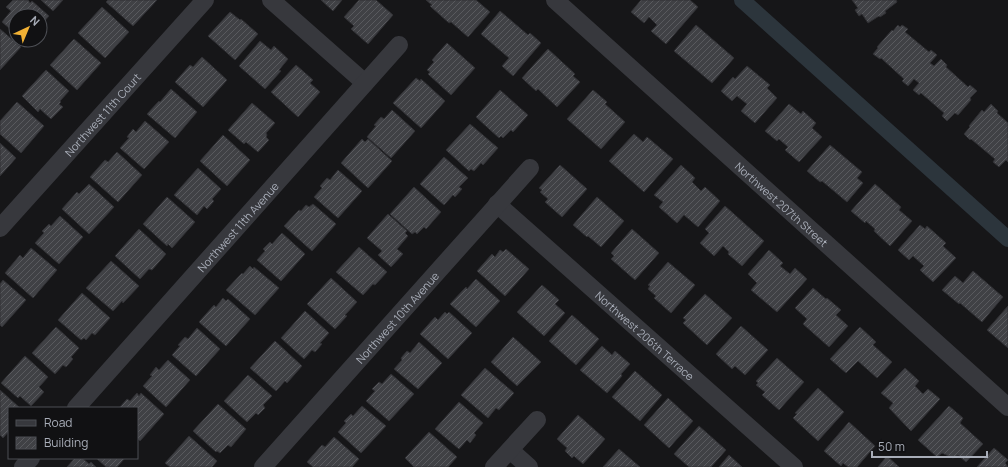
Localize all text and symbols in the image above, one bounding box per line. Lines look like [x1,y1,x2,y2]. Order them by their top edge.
north arrow [8,8,48,48]
text: N [27,12,43,29]
street label: Northwest 11th Court [61,69,144,159]
street label: Northwest 207th Street [732,158,832,250]
street label: Northwest 11th Avenue [194,178,282,275]
street label: Northwest 10th Avenue [352,268,442,366]
street label: Northwest 206th Terrace [593,287,698,383]
legend [8,407,138,459]
text: Road [44,414,72,431]
scale bar [872,433,987,459]
text: Building [44,434,88,451]
text: 50 m [878,438,905,455]

